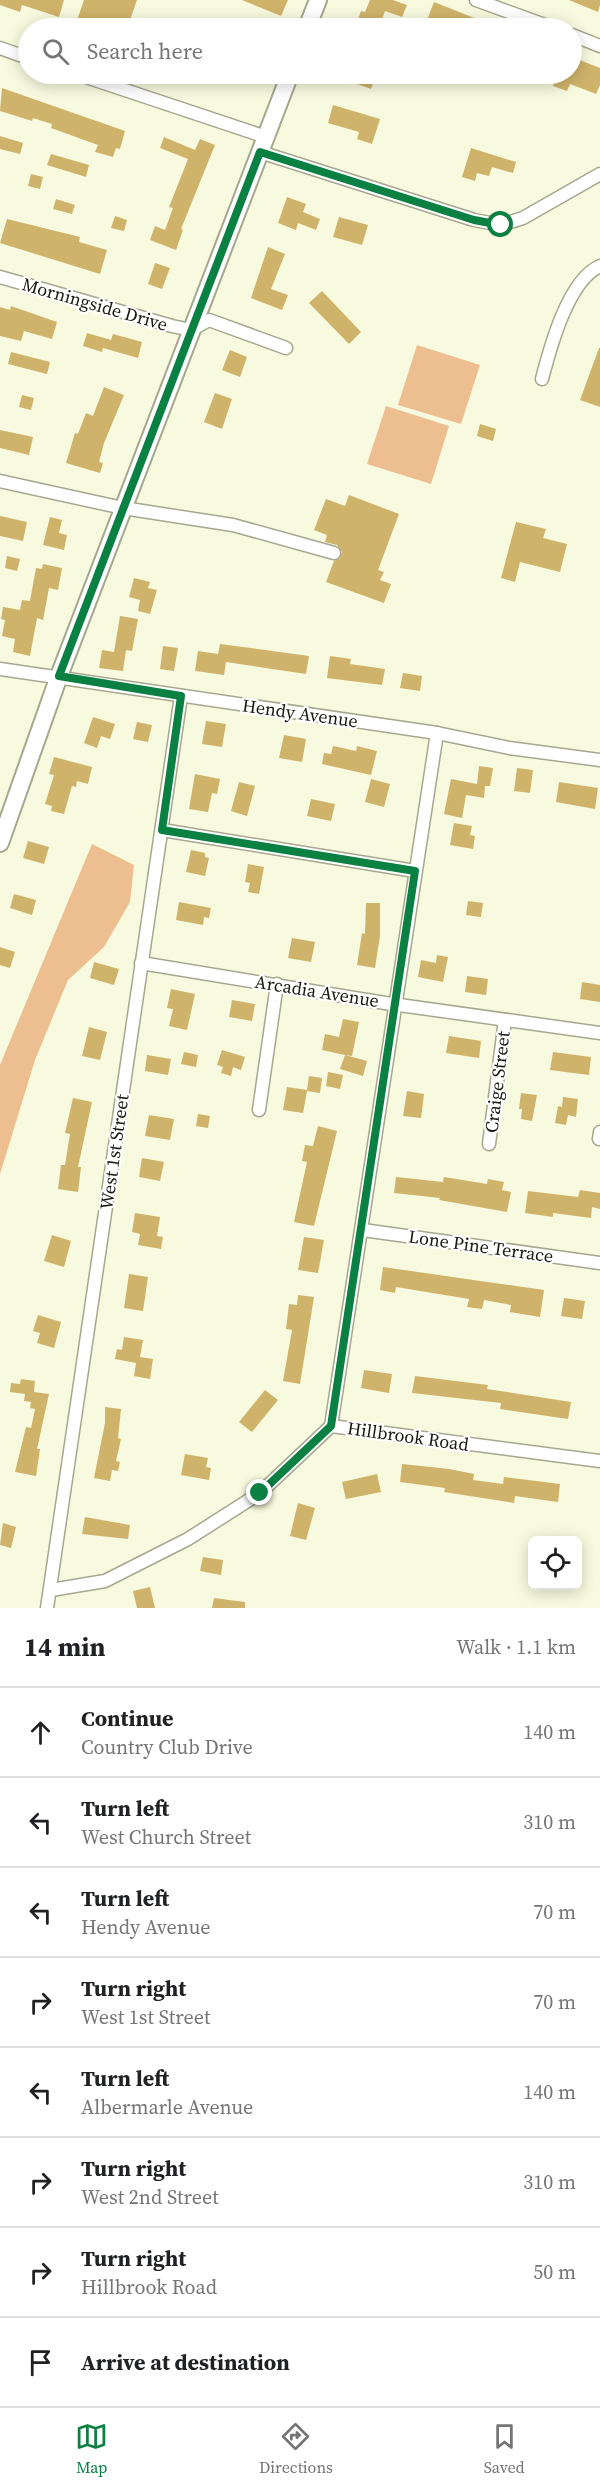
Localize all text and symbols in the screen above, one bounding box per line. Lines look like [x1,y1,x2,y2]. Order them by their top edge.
search box [18,18,582,84]
icon: search [39,35,72,68]
text: Search here [87,36,203,66]
route start [487,211,513,237]
street label: Morningside Drive [19,271,171,337]
street label: Hendy Avenue [241,693,359,733]
street label: Arcadia Avenue [253,969,381,1013]
street label: Craige Street [478,1030,516,1134]
street label: West 1st Street [94,1092,135,1211]
street label: Lone Pine Terrace [407,1223,555,1269]
street label: Hillbrook Road [346,1415,470,1457]
route end [246,1479,272,1505]
map controls [528,1536,582,1590]
button: locate [528,1536,582,1590]
text: 14 min [24,1629,106,1665]
text: Walk · 1.1 km [456,1633,576,1661]
text: Continue [81,1703,174,1733]
icon: ahead [24,1716,57,1749]
text: 140 m [523,1718,576,1746]
text: Country Club Drive [81,1733,253,1761]
text: Turn left [81,1793,169,1823]
icon: left [24,1806,57,1839]
text: 310 m [523,1808,576,1836]
text: West Church Street [81,1823,251,1851]
text: Turn left [81,1883,169,1913]
icon: left [24,1896,57,1929]
text: 70 m [533,1898,576,1926]
text: Hendy Avenue [81,1913,210,1941]
text: Turn right [81,1973,186,2003]
icon: right [24,1986,57,2019]
text: 70 m [533,1988,576,2016]
text: West 1st Street [81,2003,210,2031]
text: Turn left [81,2063,169,2093]
icon: left [24,2076,57,2109]
text: 140 m [523,2078,576,2106]
text: Albermarle Avenue [81,2093,253,2121]
text: Turn right [81,2153,186,2183]
icon: right [24,2166,57,2199]
text: 310 m [523,2168,576,2196]
text: West 2nd Street [81,2183,219,2211]
text: Turn right [81,2243,186,2273]
icon: right [24,2256,57,2289]
text: 50 m [533,2258,576,2286]
text: Hillbrook Road [81,2273,217,2301]
icon: arrive [24,2346,57,2379]
text: Arrive at destination [81,2347,290,2377]
tab: Map [75,2420,108,2478]
tab: Directions [259,2420,333,2478]
tab: Saved [484,2420,525,2478]

